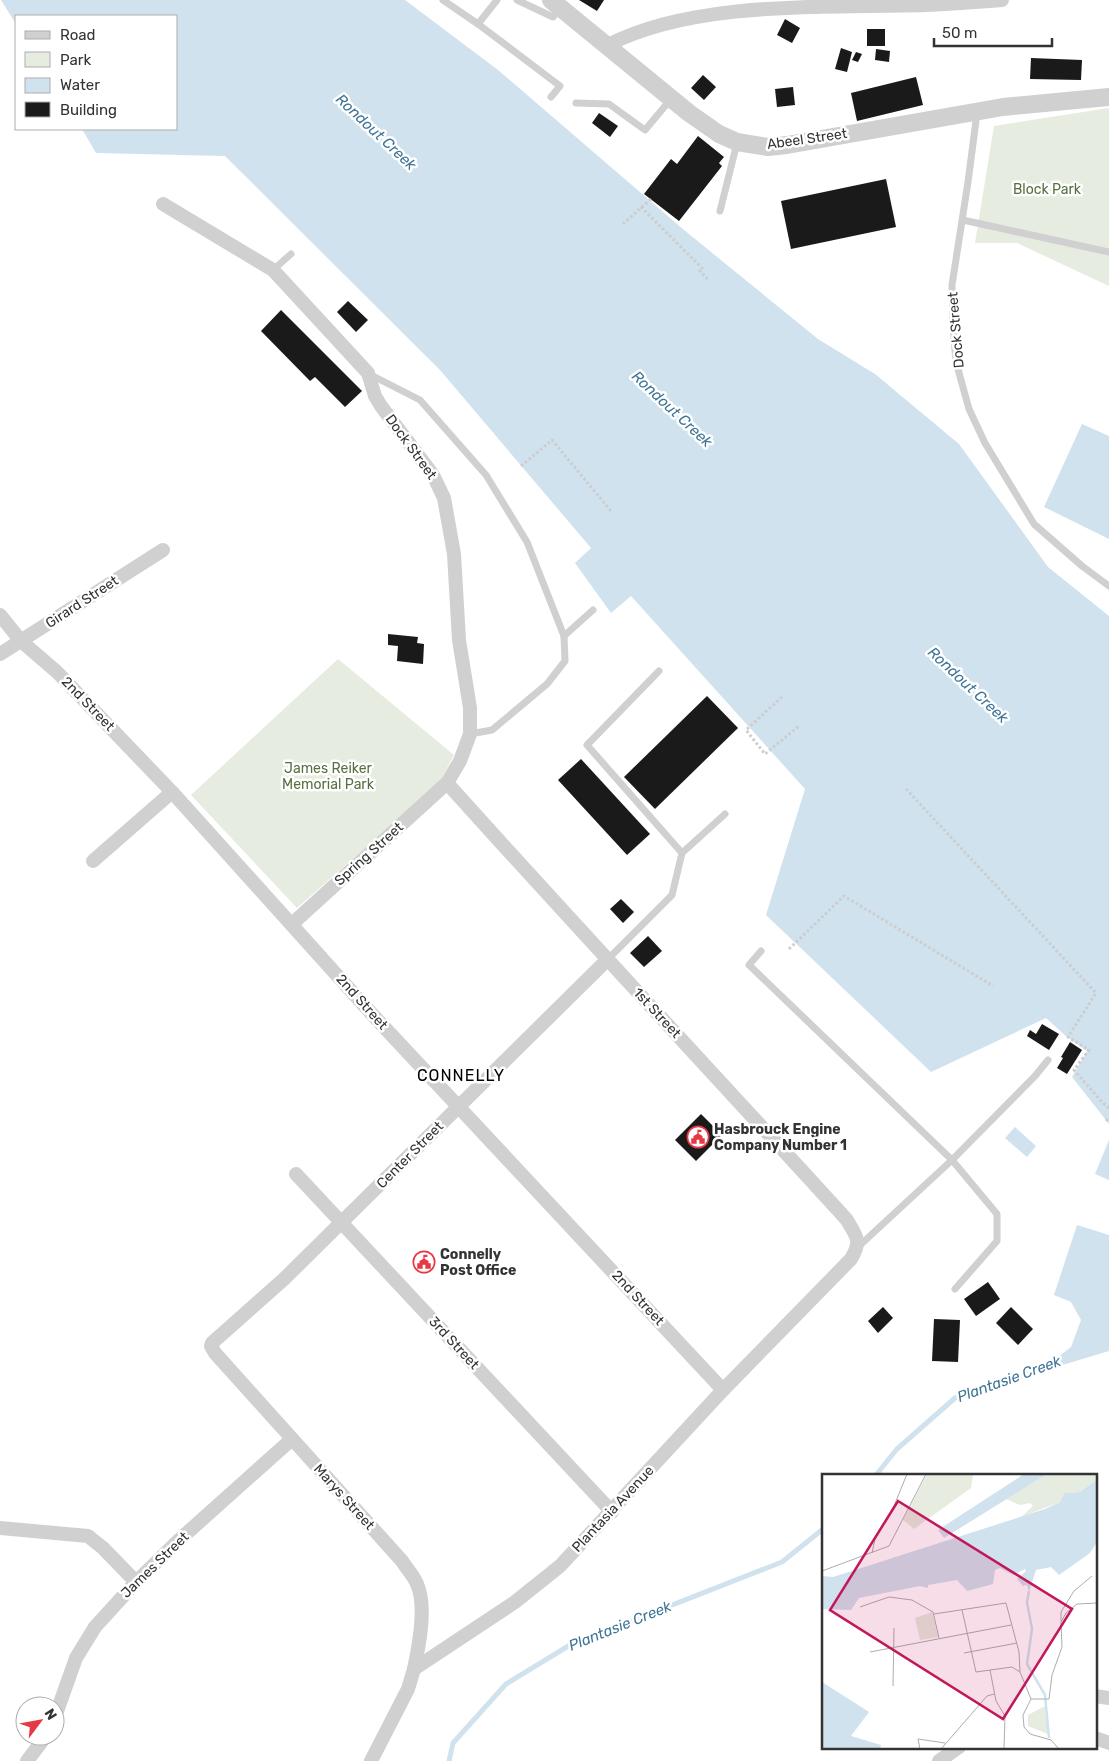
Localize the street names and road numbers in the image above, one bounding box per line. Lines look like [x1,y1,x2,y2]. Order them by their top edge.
street label: Abeel Street [766,125,849,153]
street label: Dock Street [944,291,968,369]
street label: Dock Street [382,411,441,483]
street label: Girard Street [42,572,122,632]
street label: 2nd Street [58,673,118,735]
street label: Spring Street [331,818,407,889]
street label: 2nd Street [333,971,392,1034]
street label: 1st Street [629,984,685,1042]
street label: Center Street [373,1118,447,1192]
street label: 2nd Street [608,1267,668,1329]
street label: 3rd Street [425,1313,483,1373]
street label: Marys Street [310,1461,378,1534]
street label: Plantasia Avenue [569,1462,658,1556]
street label: James Street [117,1528,193,1602]

